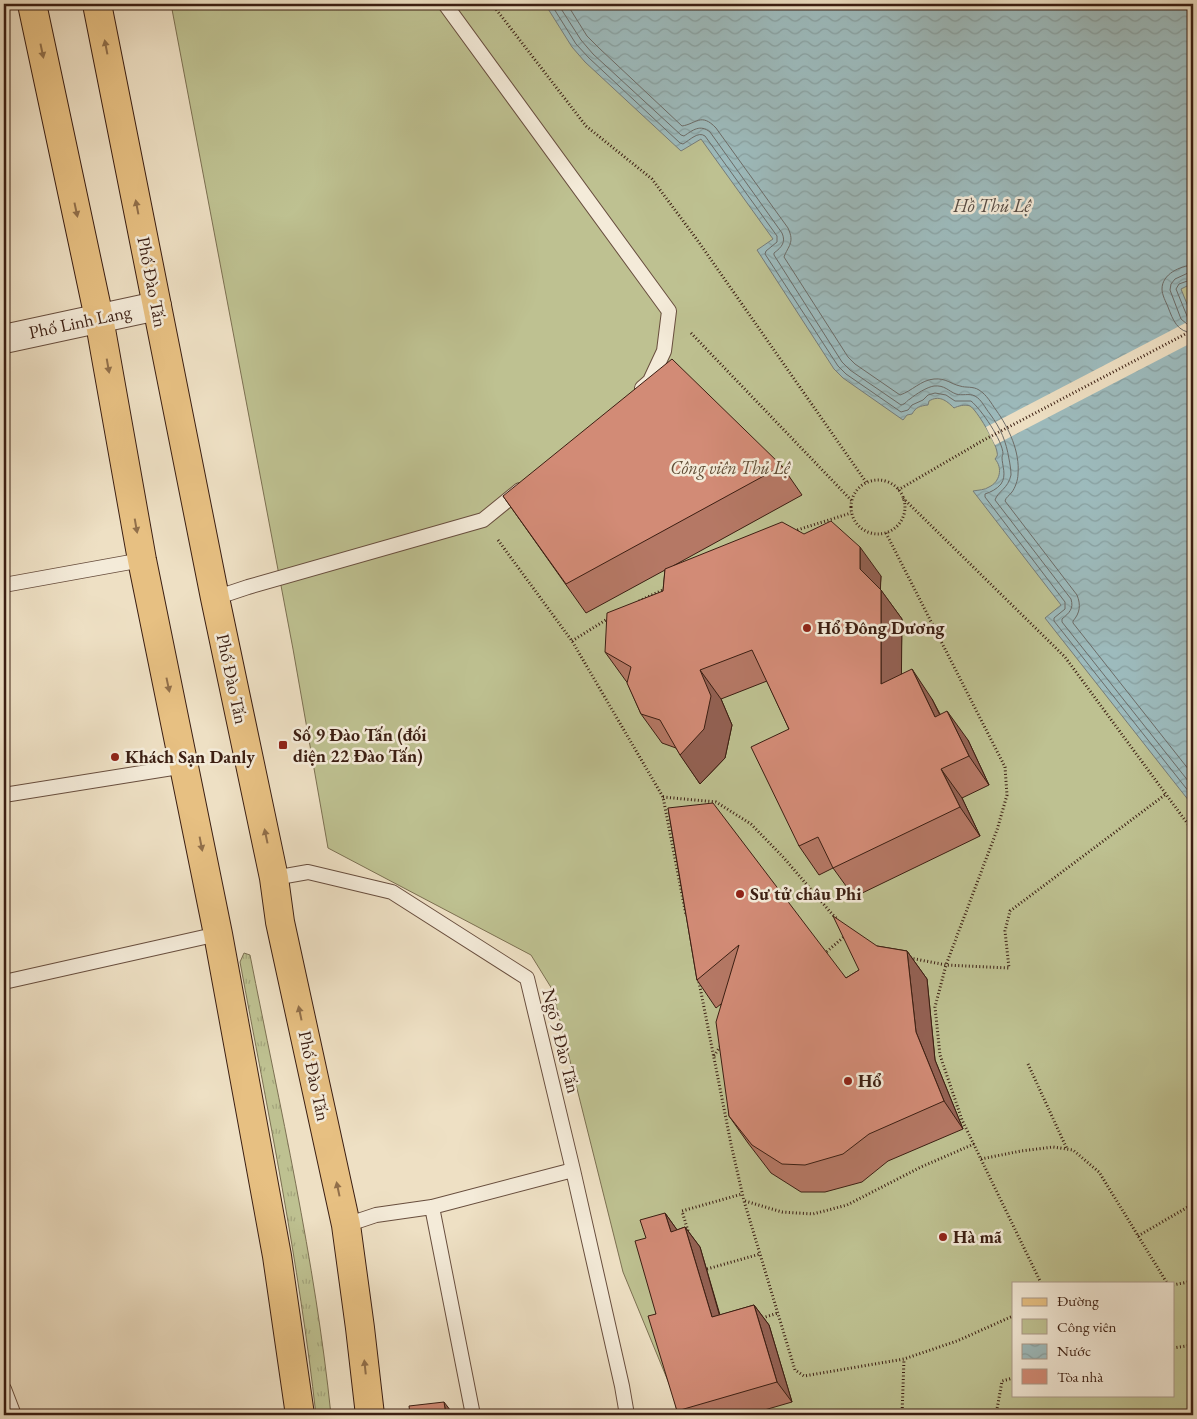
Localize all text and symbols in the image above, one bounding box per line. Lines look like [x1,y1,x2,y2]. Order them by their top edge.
one-way arrow [102,40,110,55]
one-way arrow [38,44,46,59]
water label: Hồ Thủ Lệ [952,193,1032,218]
one-way arrow [133,198,141,214]
one-way arrow [72,203,80,218]
street label: Phố Đào Tấn [132,235,173,330]
street label: Phố Linh Lang [27,299,133,344]
one-way arrow [104,358,112,374]
park label: Công viên Thủ Lệ [670,456,791,480]
one-way arrow [133,518,141,534]
place label: Hổ Đông Dương [817,616,946,639]
marker: Hổ Đông Dương [801,622,813,634]
street label: Phố Đào Tấn [212,632,253,727]
one-way arrow [165,677,173,693]
place label: Số 9 Đào Tấn (đối diện 22 Đào Tấn) [293,723,427,767]
marker: Số 9 Đào Tấn (đối diện 22 Đào Tấn) [277,739,289,751]
place label: Khách Sạn Danly [125,745,255,768]
marker: Khách Sạn Danly [109,751,121,763]
one-way arrow [261,828,269,844]
one-way arrow [197,837,205,853]
place label: Sư tử châu Phi [750,882,862,905]
marker: Sư tử châu Phi [734,888,746,900]
street label: Ngõ 9 Đào Tấn [537,986,586,1096]
one-way arrow [296,1005,304,1021]
street label: Phố Đào Tấn [294,1029,335,1124]
place label: Hổ [858,1069,881,1092]
marker: Hổ [842,1075,854,1087]
one-way arrow [334,1181,342,1196]
place label: Hà mã [953,1225,1002,1248]
marker: Hà mã [937,1231,949,1243]
legend [1012,1282,1174,1396]
text: Đường [1057,1291,1099,1310]
text: Công viên [1057,1317,1117,1336]
text: Nước [1057,1341,1091,1360]
one-way arrow [361,1358,369,1374]
text: Tòa nhà [1057,1367,1103,1386]

